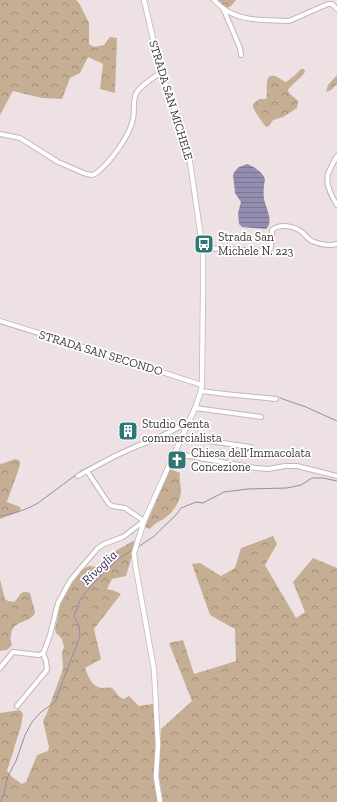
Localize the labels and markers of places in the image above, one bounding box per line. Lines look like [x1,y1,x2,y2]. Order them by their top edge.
place label: Strada San Michele N. 223 [218,230,294,258]
bus stop icon: Strada San Michele N. 223 [193,233,215,255]
place label: Studio Genta commercialista [142,417,222,445]
building icon: Studio Genta commercialista [117,420,139,442]
place label: Chiesa dell′Immacolata Concezione [191,446,311,474]
church icon: Chiesa dell′Immacolata Concezione [166,449,188,471]

